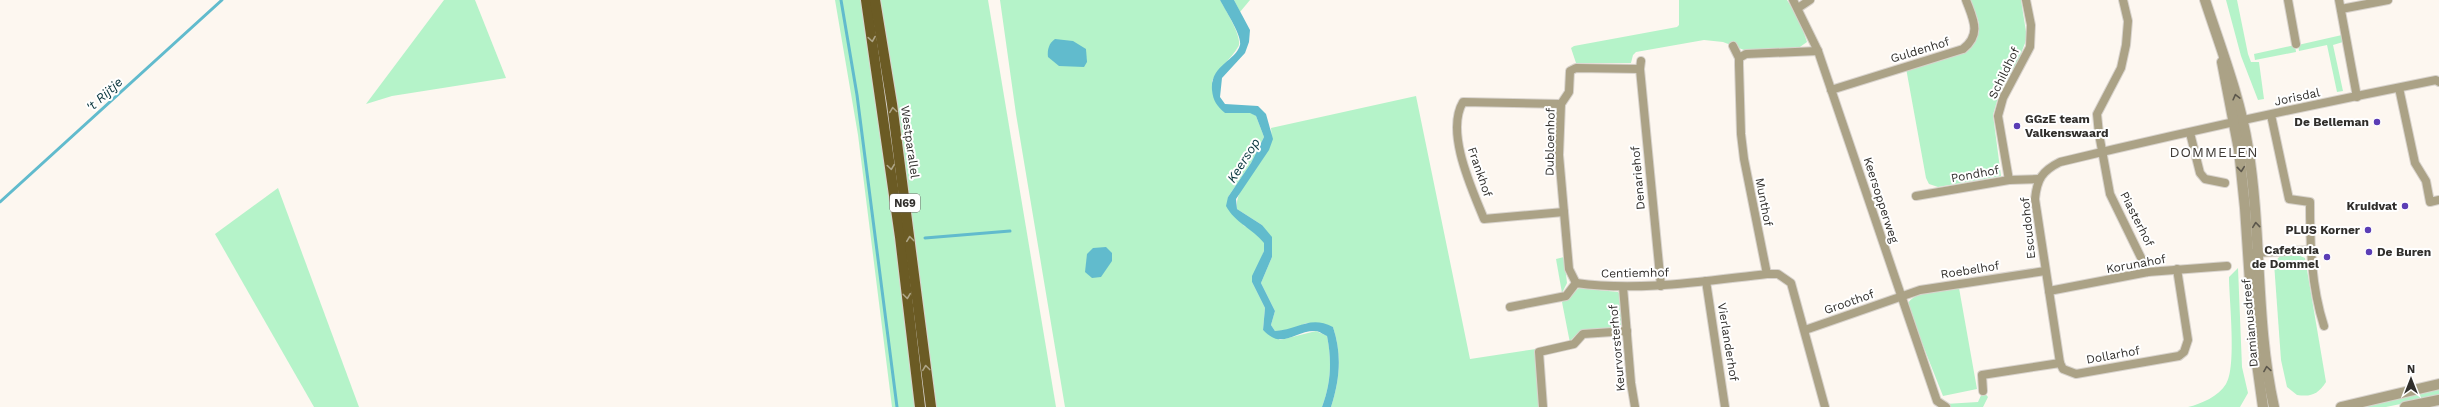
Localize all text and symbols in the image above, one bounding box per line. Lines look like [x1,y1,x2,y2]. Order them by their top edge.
street label: Guldenhof [1889,34,1951,66]
one-way arrow [867,35,876,42]
street label: Schildhof [1986,45,2023,101]
water label: 't Rijtje [83,74,126,115]
street label: Jorisdal [2273,85,2321,109]
one-way arrow [2233,94,2241,100]
street label: Westparallel [898,105,922,180]
one-way arrow [889,107,898,114]
street label: Dubloenhof [1542,108,1558,176]
place label: GGzE team Valkenswaard [2025,112,2109,140]
place label: De Belleman [2294,115,2369,129]
marker: De Belleman [2372,117,2382,127]
marker: GGzE team Valkenswaard [2012,121,2022,131]
water label: Keersop [1224,135,1263,185]
district label: DOMMELEN [2170,144,2259,160]
street label: Frankhof [1465,145,1495,199]
street label: Denariehof [1628,145,1648,211]
street label: Keersopperweg [1861,155,1902,245]
street label: Pondhof [1950,163,2000,185]
one-way arrow [886,164,895,170]
one-way arrow [2236,166,2245,173]
street label: Munthof [1752,177,1776,228]
street label: Piasterhof [2117,189,2157,249]
road number: N69 [890,194,920,212]
street label: Escudohof [2018,196,2038,260]
place label: Kruidvat [2347,199,2398,213]
marker: Kruidvat [2400,201,2410,211]
one-way arrow [2251,222,2260,228]
place label: PLUS Korner [2285,223,2361,237]
marker: PLUS Korner [2363,225,2373,235]
one-way arrow [906,236,915,242]
place label: Cafetaria de Dommel [2252,243,2319,271]
place label: De Buren [2377,245,2431,259]
marker: De Buren [2364,247,2374,257]
street label: Korunahof [2105,252,2167,276]
marker: Cafetaria de Dommel [2322,252,2332,262]
street label: Roebelhof [1940,258,2001,282]
street label: Centiemhof [1601,265,1670,281]
street label: Damianusdreef [2239,278,2261,368]
street label: Groothof [1822,287,1876,317]
one-way arrow [902,293,911,299]
street label: Vierlanderhof [1715,302,1741,383]
street label: Keurvorsterhof [1606,304,1628,392]
street label: Dollarhof [2085,343,2141,367]
north arrow [2391,359,2431,399]
text: N [2407,363,2415,376]
one-way arrow [922,365,931,371]
one-way arrow [2263,366,2272,372]

